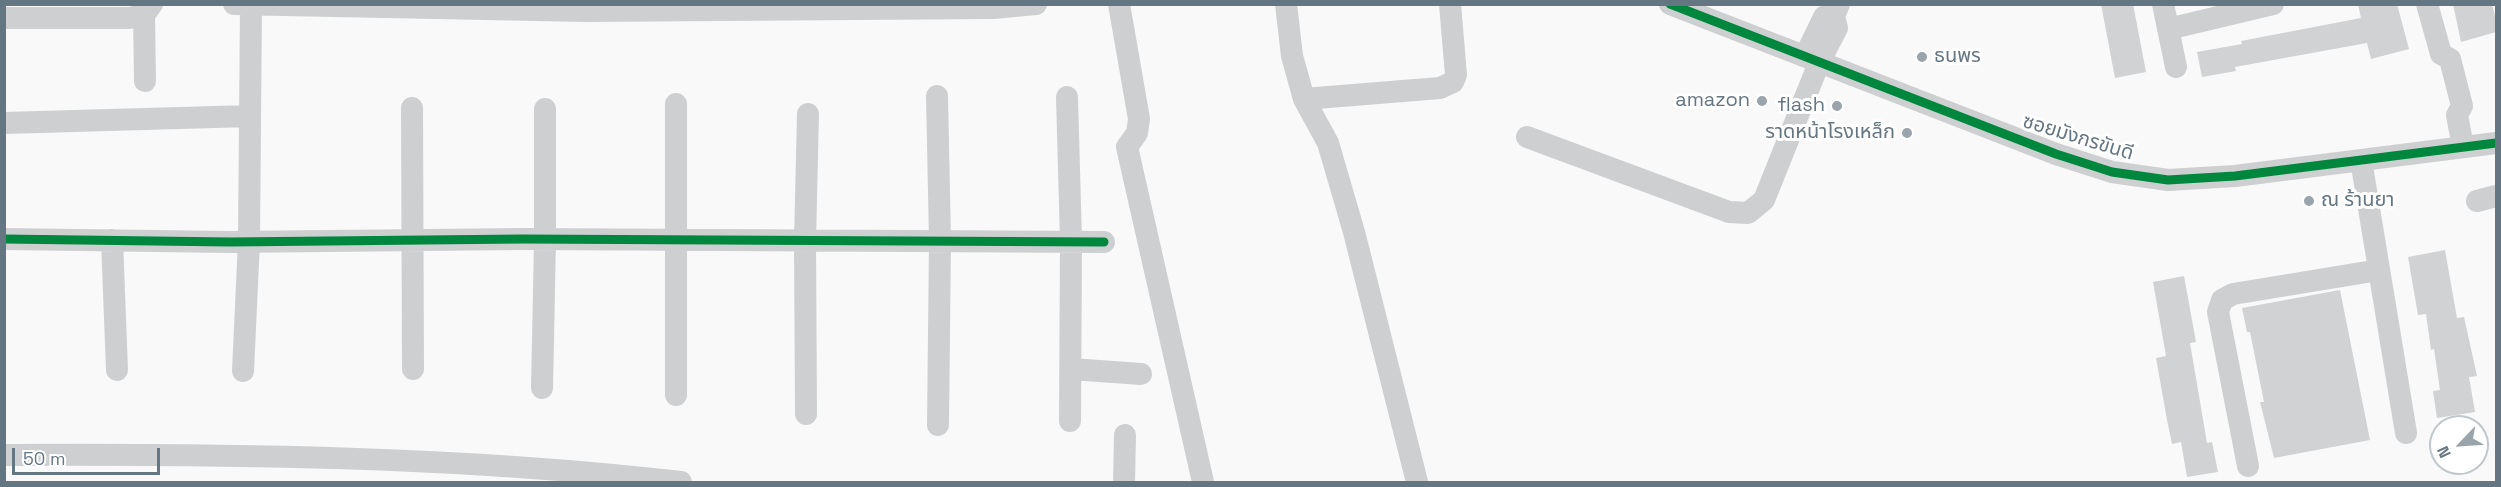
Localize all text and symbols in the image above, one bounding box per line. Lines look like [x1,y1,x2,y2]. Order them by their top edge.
place label: ธนพร [1934,45,1981,69]
marker: ธนพร [1915,50,1929,64]
place label: amazon [1675,89,1750,113]
marker: amazon [1755,94,1769,108]
place label: flash [1778,94,1825,118]
marker: flash [1830,99,1844,113]
street label: ซอยมังกรขันดี [2020,110,2136,166]
place label: ราดหน้าโรงเหล็ก [1765,121,1895,145]
marker: ราดหน้าโรงเหล็ก [1900,126,1914,140]
place label: ณ ร้านยา [2321,189,2394,213]
marker: ณ ร้านยา [2302,194,2316,208]
north arrow [2429,415,2489,475]
scale bar [15,436,164,474]
text: N [2432,443,2456,461]
text: 50 m [23,447,65,470]

